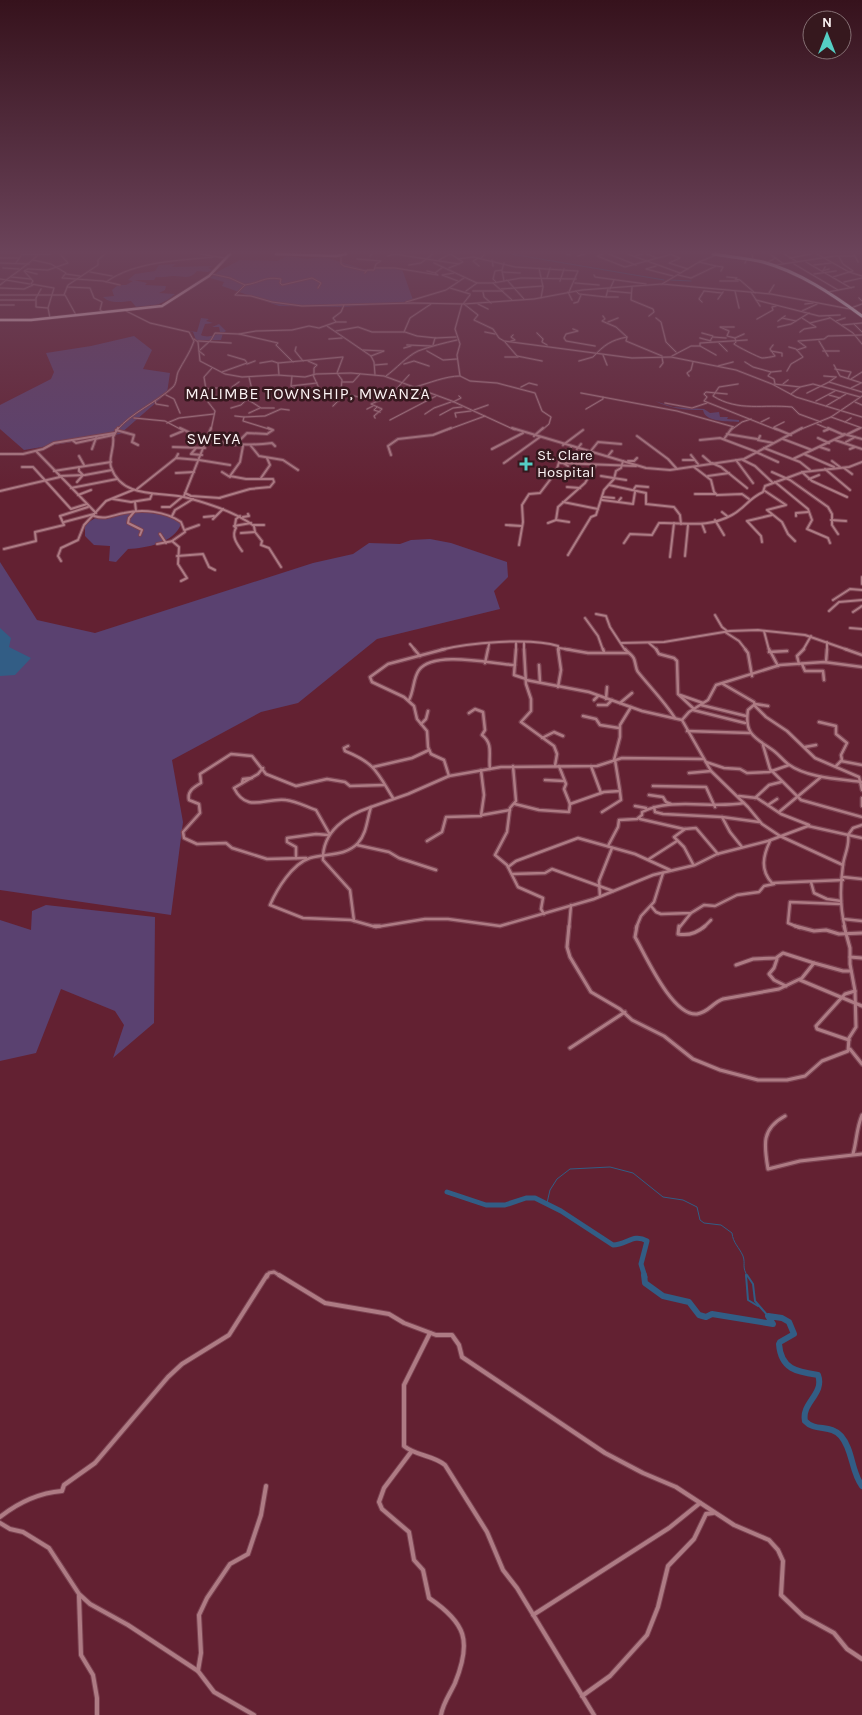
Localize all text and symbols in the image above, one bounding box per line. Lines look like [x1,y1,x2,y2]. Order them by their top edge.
north arrow [802,10,852,60]
text: N [822,14,832,31]
district label: MALIMBE TOWNSHIP, MWANZA [185,384,431,403]
district label: SWEYA [187,429,241,448]
place label: St. Clare Hospital [537,446,594,481]
marker: St. Clare Hospital [519,457,533,471]

